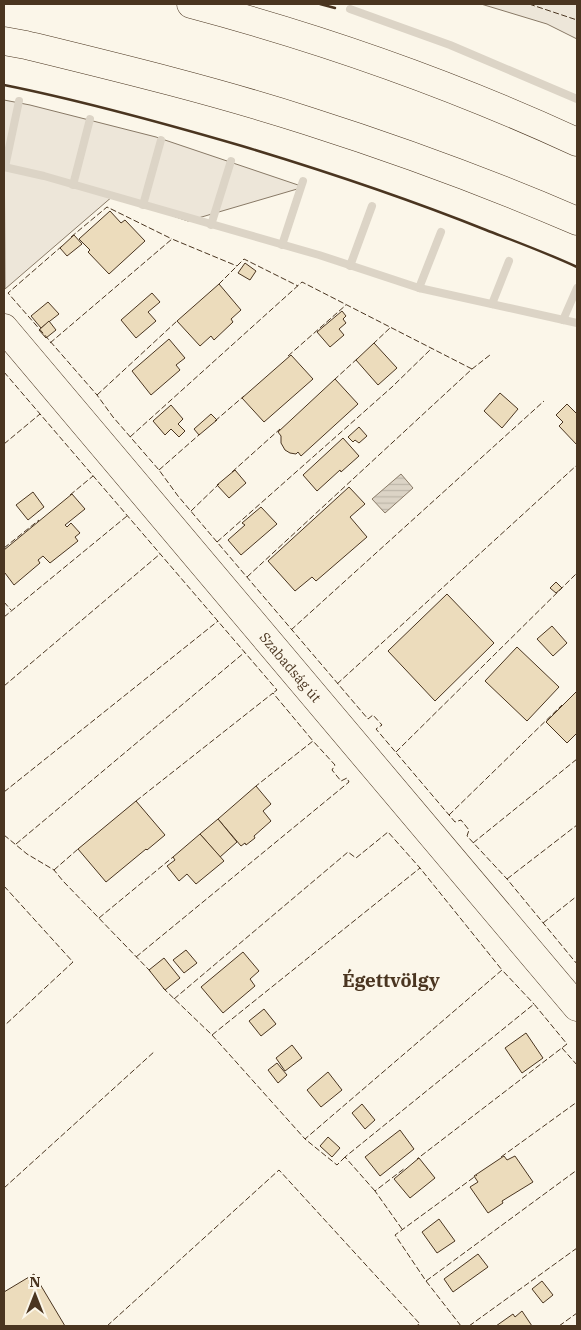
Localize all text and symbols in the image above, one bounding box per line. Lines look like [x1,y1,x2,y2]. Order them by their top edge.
street label: Szabadság út [256,629,325,706]
district label: Égettvölgy [342,968,440,992]
north arrow [10,1270,60,1320]
text: N [29,1273,41,1291]

